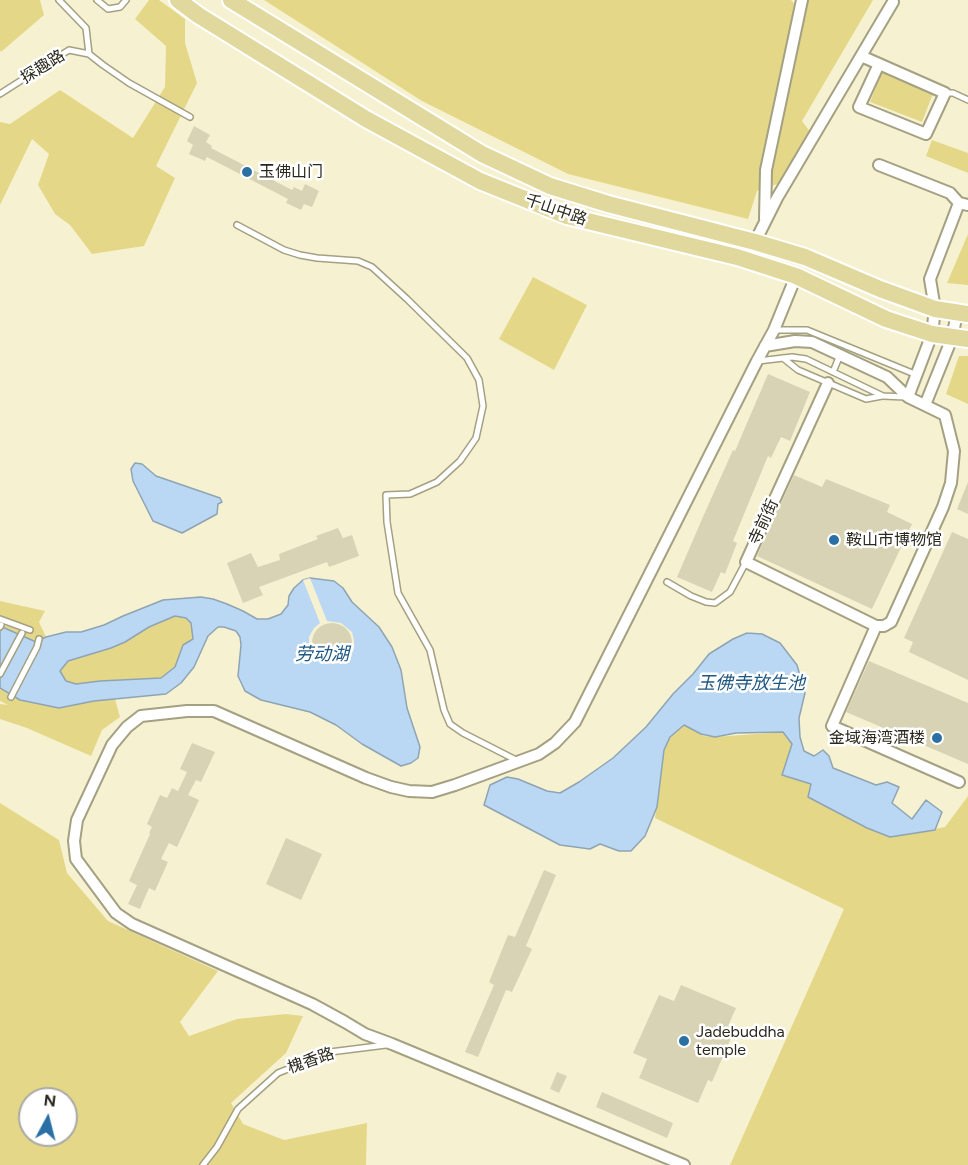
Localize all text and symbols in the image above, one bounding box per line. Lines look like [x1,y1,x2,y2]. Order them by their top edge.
street label: 探趣路 [18,46,68,88]
place label: 玉佛山门 [259,162,323,182]
marker: 玉佛山门 [240,165,254,179]
street label: 千山中路 [523,191,589,229]
street label: 寺前街 [745,496,783,548]
place label: 鞍山市博物馆 [846,530,942,550]
marker: 鞍山市博物馆 [827,533,841,547]
water label: 劳动湖 [295,644,349,666]
water label: 玉佛寺放生池 [697,673,805,695]
place label: 金域海湾酒楼 [829,728,925,748]
marker: 金域海湾酒楼 [930,731,944,745]
place label: Jadebuddha temple [696,1022,785,1060]
marker: Jadebuddha temple [677,1034,691,1048]
street label: 槐香路 [285,1044,337,1078]
north arrow [18,1087,78,1147]
text: N [43,1090,57,1111]

